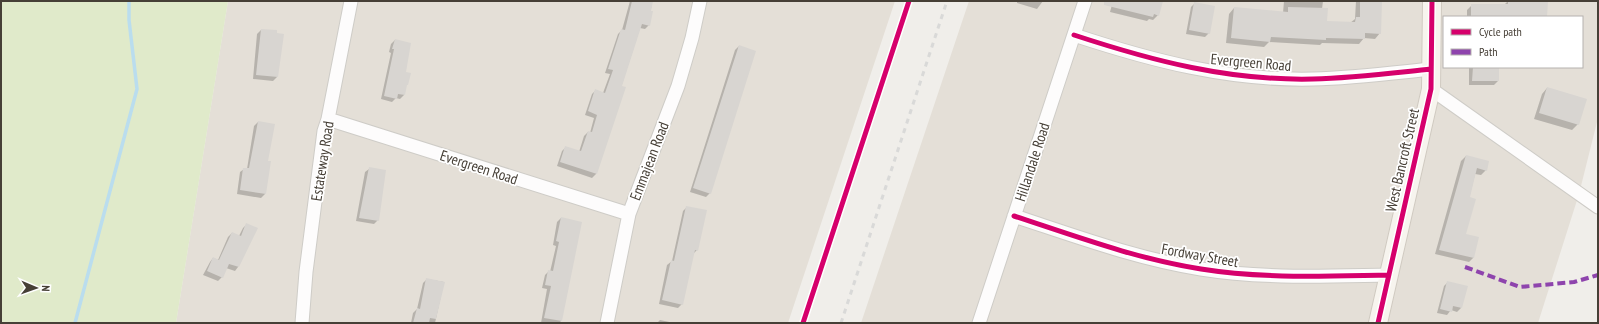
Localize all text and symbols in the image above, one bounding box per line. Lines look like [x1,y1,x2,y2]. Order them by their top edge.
legend [1443,16,1583,68]
text: Cycle path [1479,24,1522,39]
text: Path [1479,44,1497,59]
street label: Evergreen Road [1210,49,1292,75]
street label: West Bancroft Street [1381,106,1423,214]
street label: Emmajean Road [625,119,673,203]
street label: Estateway Road [306,120,338,202]
street label: Hillandale Road [1010,120,1054,204]
street label: Evergreen Road [438,145,520,189]
street label: Fordway Street [1160,239,1240,271]
north arrow [16,268,56,308]
text: N [39,285,53,292]

